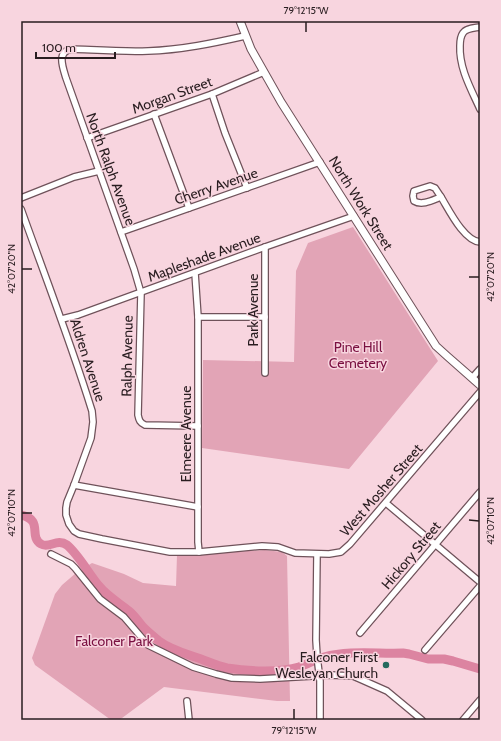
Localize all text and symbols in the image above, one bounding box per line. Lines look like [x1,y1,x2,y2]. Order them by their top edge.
text: 79°12'15"W [283,4,329,17]
scale bar [36,34,115,60]
text: 100 m [42,40,76,55]
street label: Morgan Street [130,72,215,118]
street label: North Ralph Avenue [82,110,140,228]
street label: North Work Street [325,153,397,254]
street label: Cherry Avenue [172,163,260,209]
street label: Mapleshade Avenue [145,228,263,286]
text: 42°07'20"N [5,244,18,294]
text: 42°07'20"N [484,252,497,302]
street label: Park Avenue [244,274,262,346]
street label: Ralph Avenue [117,315,137,397]
street label: Aldren Avenue [66,316,110,404]
park label: Pine Hill Cemetery [329,338,387,372]
street label: Elmeere Avenue [177,386,195,482]
street label: West Mosher Street [336,440,426,540]
text: 42°07'10"N [5,489,18,537]
text: 42°07'10"N [484,497,497,545]
street label: Hickory Street [377,517,445,593]
park label: Falconer Park [75,632,154,650]
place label: Falconer First Wesleyan Church [276,648,378,682]
marker: Falconer First Wesleyan Church [381,660,391,670]
text: 79°12'15"W [271,724,317,737]

